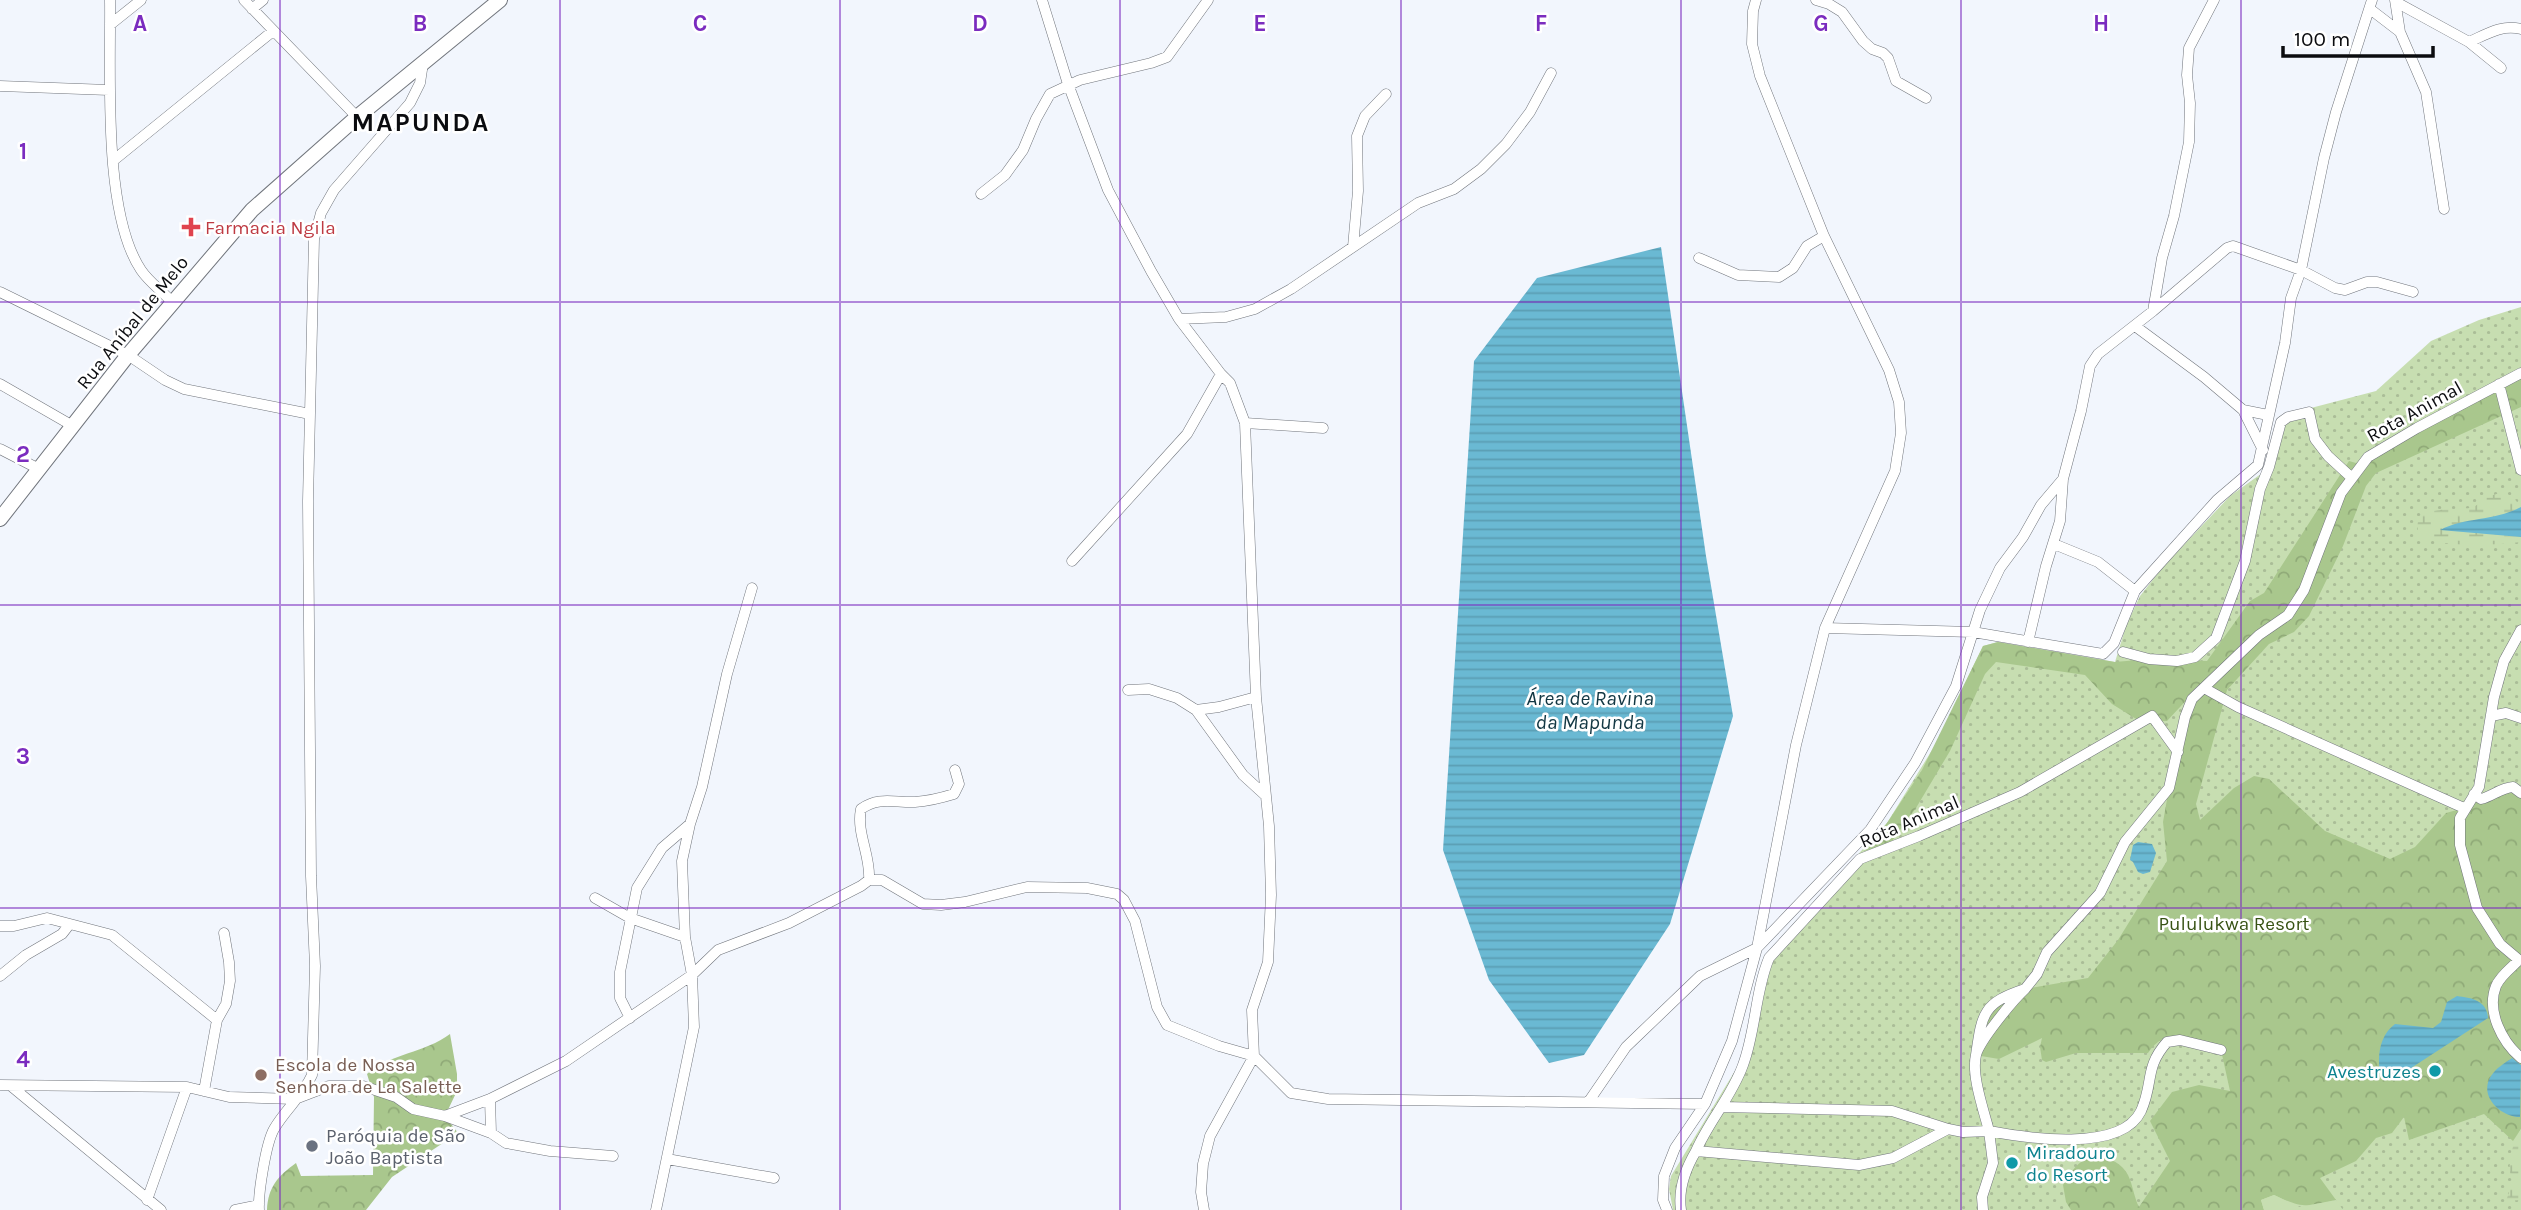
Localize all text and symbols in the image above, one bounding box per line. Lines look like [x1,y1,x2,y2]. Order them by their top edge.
text: A [133,10,147,37]
text: B [413,10,427,37]
text: C [693,10,707,37]
text: D [972,10,988,37]
text: E [1253,10,1267,37]
text: F [1535,10,1547,37]
text: G [1813,10,1829,37]
text: H [2093,10,2109,37]
scale bar [2283,14,2434,58]
text: 100 m [2294,27,2351,51]
district label: MAPUNDA [352,107,490,138]
text: 1 [19,138,27,165]
place label: Farmacia Ngila [205,217,336,239]
marker: Farmacia Ngila [183,219,199,235]
street label: Rua Aníbal de Melo [72,252,193,394]
street label: Rota Animal [2363,377,2466,447]
text: 2 [16,441,30,468]
water label: Área de Ravina da Mapunda [1526,686,1654,734]
text: 3 [16,743,30,770]
street label: Rota Animal [1856,791,1962,853]
park label: Pululukwa Resort [2159,913,2309,935]
text: 4 [16,1046,30,1073]
place label: Escola de Nossa Senhora de La Salette [275,1054,462,1098]
place label: Avestruzes [2327,1061,2421,1083]
marker: Avestruzes [2427,1063,2443,1079]
marker: Escola de Nossa Senhora de La Salette [253,1067,269,1083]
place label: Paróquia de São João Baptista [326,1125,465,1169]
marker: Paróquia de São João Baptista [304,1138,320,1154]
place label: Miradouro do Resort [2026,1142,2115,1186]
marker: Miradouro do Resort [2004,1155,2020,1171]

